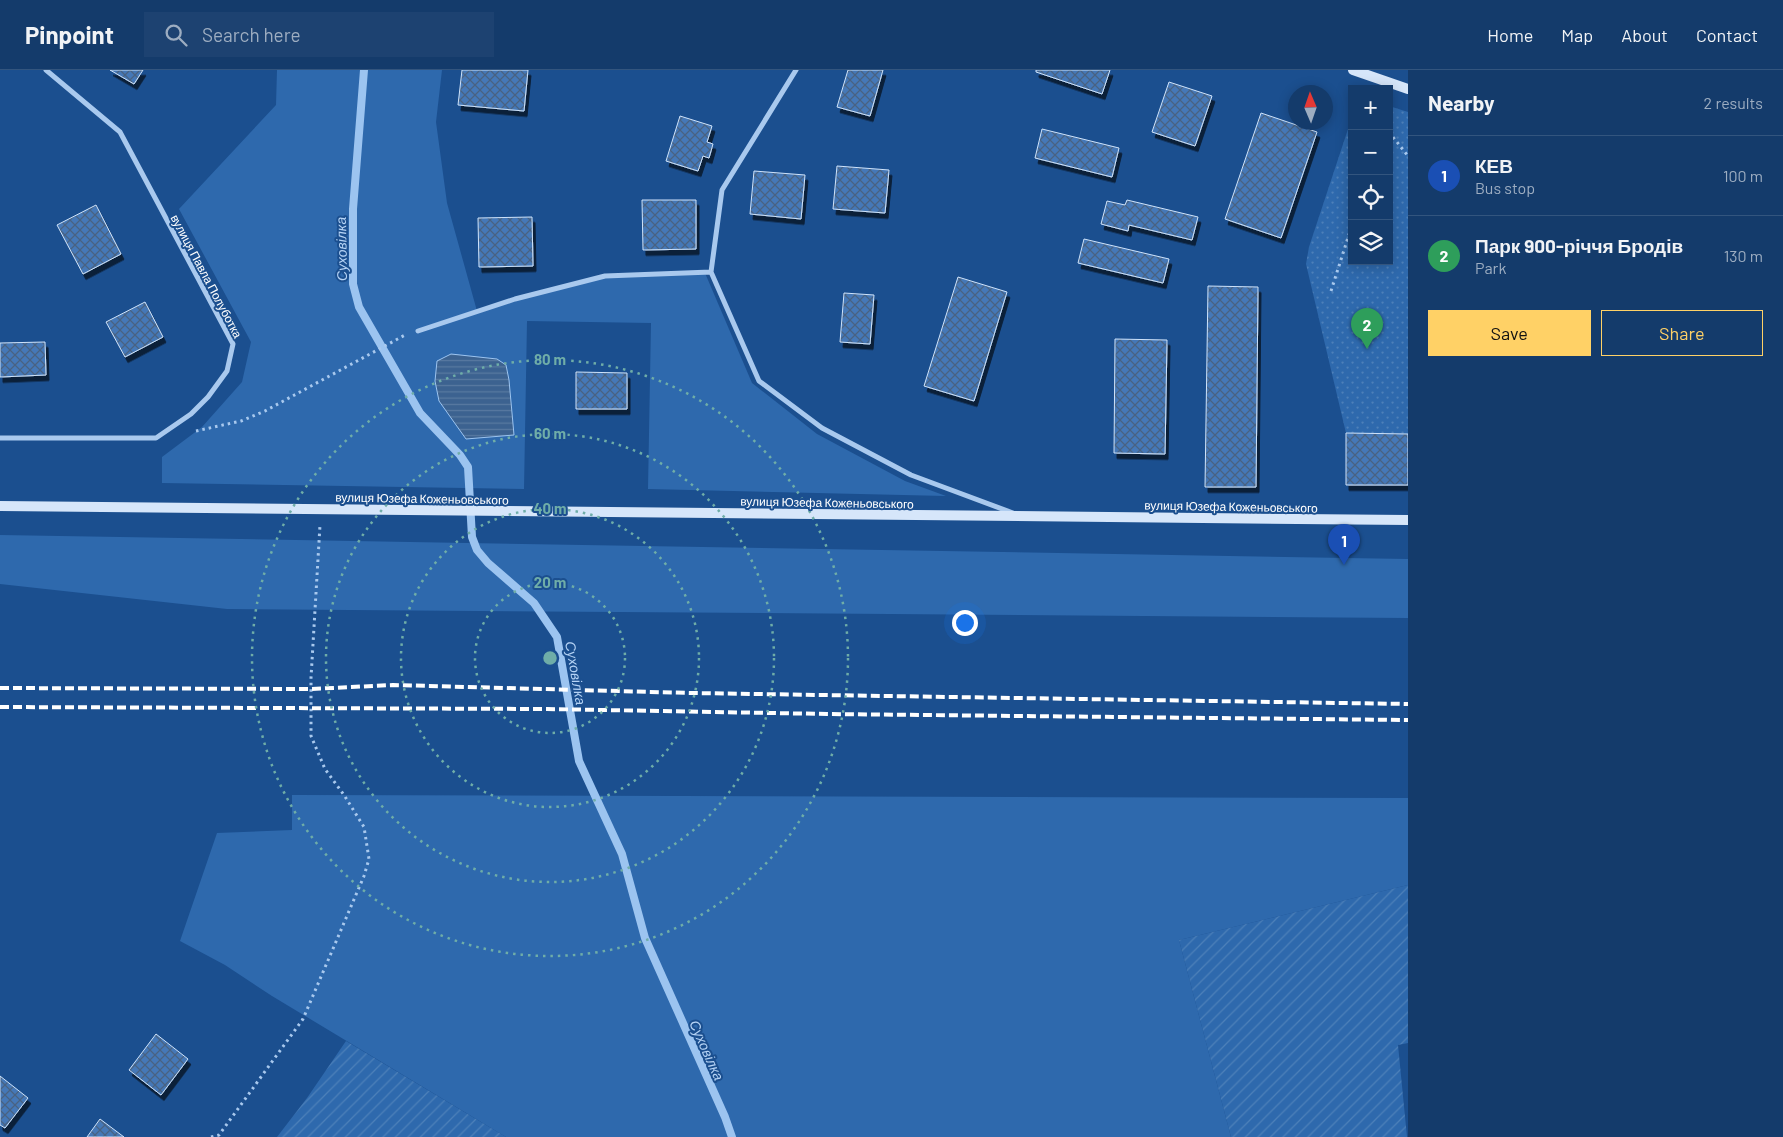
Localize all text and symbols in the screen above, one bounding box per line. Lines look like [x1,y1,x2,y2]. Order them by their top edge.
search box [144,12,494,57]
text: Pinpoint [25,20,114,49]
icon: search [162,21,190,49]
text: Search here [202,23,301,46]
text: Home [1487,24,1533,46]
text: Map [1561,24,1593,46]
text: About [1621,24,1668,46]
text: Contact [1696,24,1758,46]
north arrow [1288,85,1333,130]
map controls [1348,85,1393,265]
button: + [1348,85,1393,130]
text: Nearby [1428,90,1494,115]
text: 2 results [1704,93,1763,112]
button: − [1348,130,1393,175]
text: КЕВ [1475,154,1513,177]
text: 1 [1441,166,1447,185]
text: 100 m [1723,166,1763,185]
button: locate [1348,175,1393,220]
text: Bus stop [1475,178,1535,197]
street label: вулиця Павла Полуботка [168,212,246,341]
water label: Суховілка [332,216,350,281]
button: layers [1348,220,1393,265]
text: Парк 900-річчя Бродів [1475,234,1683,257]
text: 2 [1440,246,1448,265]
text: 130 m [1724,246,1763,265]
text: Park [1475,258,1506,277]
pin: 2 [1351,308,1383,349]
button: Save [1428,310,1591,356]
button: Share [1601,310,1763,356]
text: 80 m [534,350,566,368]
text: 60 m [534,424,566,442]
street label: вулиця Юзефа Коженьовського [335,489,509,508]
street label: вулиця Юзефа Коженьовського [740,493,914,512]
street label: вулиця Юзефа Коженьовського [1144,497,1318,516]
text: 40 m [533,499,567,517]
pin: 1 [1328,524,1360,565]
text: 20 m [534,573,566,591]
your location [952,610,978,636]
water label: Суховілка [562,640,590,706]
centre of rings [541,649,559,667]
water label: Суховілка [686,1017,728,1083]

